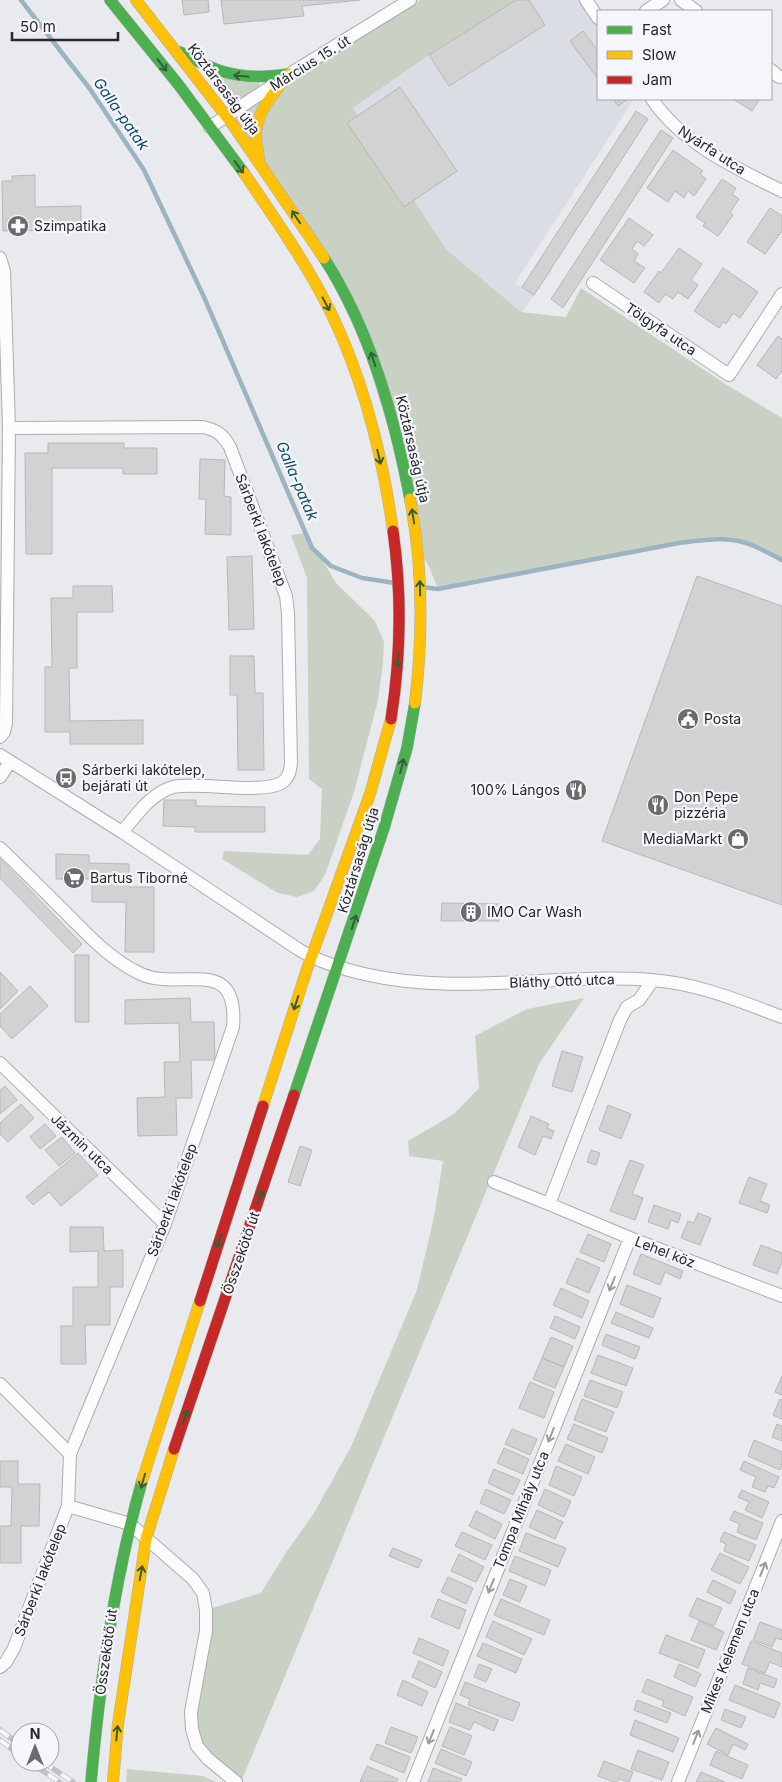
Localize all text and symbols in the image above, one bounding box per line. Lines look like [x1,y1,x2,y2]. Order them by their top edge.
scale bar [12,10,119,42]
legend [597,10,772,100]
text: 50 m [20,17,56,36]
text: Fast [642,20,672,39]
street label: Március 15. út [267,31,353,94]
street label: Köztársaság útja [185,40,264,138]
text: Slow [642,45,676,64]
one-way arrow [157,58,167,72]
text: Jam [642,70,672,89]
one-way arrow [233,71,249,81]
water label: Galla-patak [89,74,154,154]
street label: Nyárfa utca [675,121,749,178]
one-way arrow [234,160,244,174]
one-way arrow [291,210,301,224]
pharmacy icon: Szimpatika [6,214,30,238]
place label: Szimpatika [34,217,106,234]
one-way arrow [322,296,331,311]
street label: Tölgyfa utca [622,299,700,359]
one-way arrow [368,352,377,367]
street label: Köztársaság útja [393,393,434,504]
water label: Galla-patak [272,438,323,524]
one-way arrow [374,448,384,464]
street label: Sárberki lakótelep [232,471,291,589]
one-way arrow [408,509,418,525]
one-way arrow [415,580,425,596]
one-way arrow [393,652,402,668]
public building icon: Posta [676,707,700,731]
place label: Posta [704,710,741,727]
one-way arrow [398,759,407,775]
place label: Sárberki lakótelep, bejárati út [82,761,205,794]
bus stop icon: Sárberki lakótelep, bejárati út [54,766,78,790]
restaurant icon: 100% Lángos [564,778,588,802]
place label: 100% Lángos [471,781,560,798]
place label: Don Pepe pizzéria [674,788,738,821]
restaurant icon: Don Pepe pizzéria [646,793,670,817]
street label: Köztársaság útja [333,805,382,915]
shop icon: MediaMarkt [726,827,750,851]
place label: MediaMarkt [643,830,722,847]
supermarket icon: Bartus Tiborné [62,866,86,890]
place label: Bartus Tiborné [90,869,188,886]
building icon: IMO Car Wash [459,900,483,924]
place label: IMO Car Wash [487,903,582,920]
one-way arrow [350,914,359,930]
street label: Bláthy Ottó utca [509,970,615,991]
one-way arrow [291,995,301,1011]
street label: Jázmin utca [48,1110,117,1178]
street label: Sárberki lakótelep [143,1141,200,1259]
one-way arrow [256,1189,265,1205]
street label: Összekötő út [218,1209,263,1297]
street label: Lehel köz [633,1232,698,1271]
one-way arrow [214,1233,223,1249]
one-way arrow [606,1276,615,1291]
one-way arrow [181,1409,190,1425]
one-way arrow [546,1427,555,1442]
street label: Tompa Mihály utca [489,1449,552,1571]
one-way arrow [137,1472,147,1488]
street label: Sárberki lakótelep [10,1521,69,1639]
one-way arrow [759,1562,768,1577]
one-way arrow [136,1565,146,1581]
one-way arrow [486,1578,495,1593]
street label: Mikes Kelemen utca [697,1586,762,1716]
street label: Összekötő út [91,1607,120,1696]
north arrow [10,1722,60,1772]
text: N [30,1725,40,1742]
one-way arrow [113,1726,122,1742]
one-way arrow [426,1728,435,1744]
one-way arrow [692,1730,701,1745]

